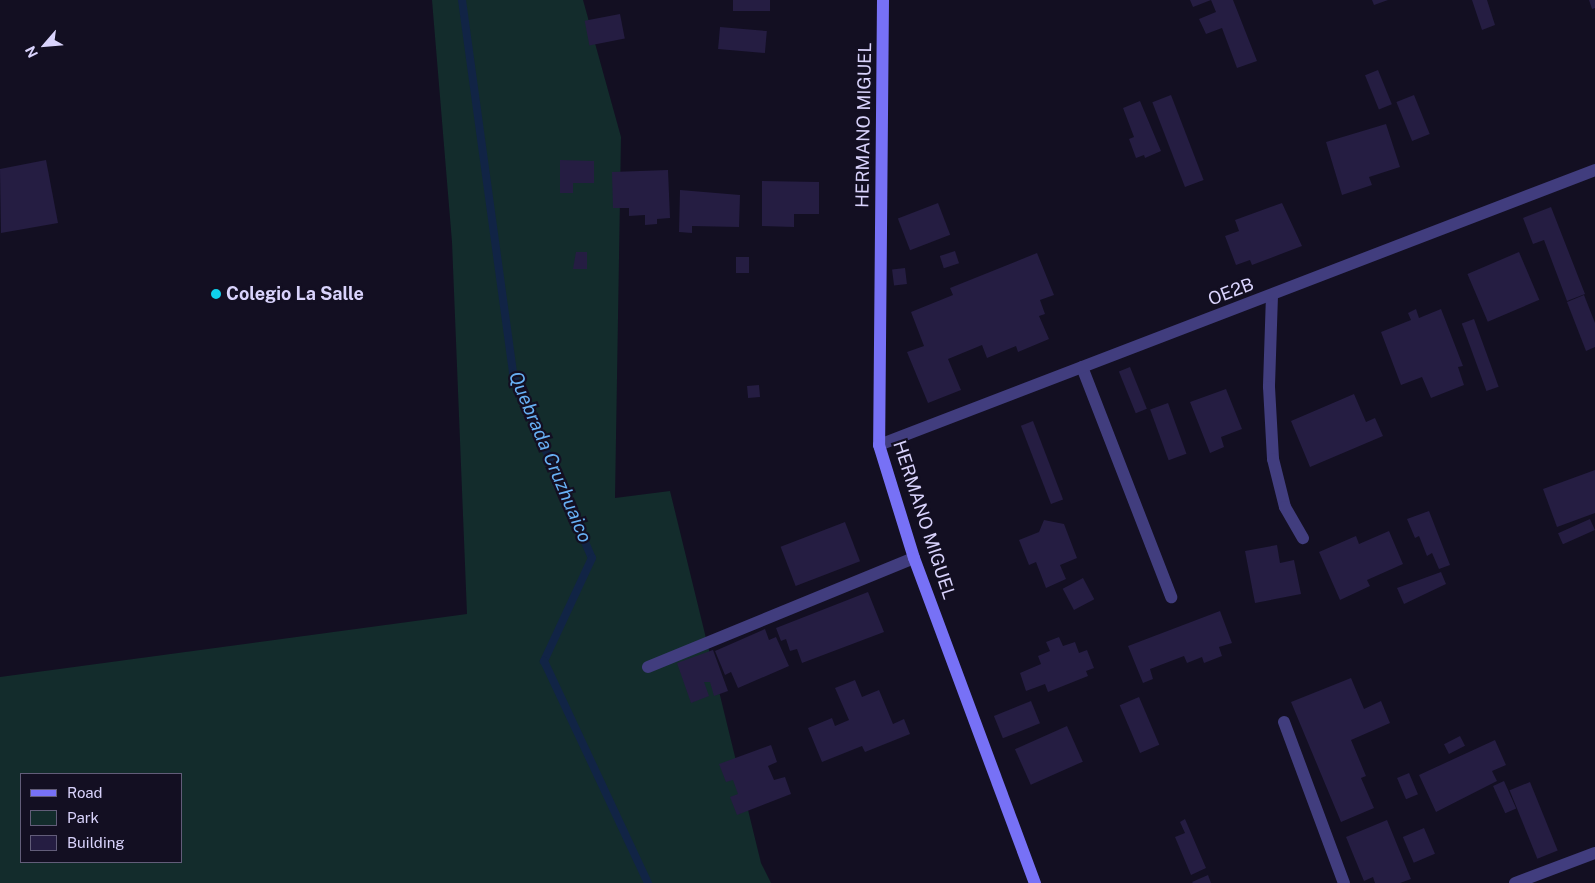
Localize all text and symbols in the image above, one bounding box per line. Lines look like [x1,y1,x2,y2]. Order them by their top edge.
north arrow [20,20,70,70]
street label: HERMANO MIGUEL [852,42,876,208]
text: N [22,43,41,60]
street label: OE2B [1205,273,1257,311]
place label: Colegio La Salle [226,283,364,305]
marker: Colegio La Salle [210,288,222,300]
water label: Quebrada Cruzhuaico [504,368,596,546]
street label: HERMANO MIGUEL [888,438,960,602]
legend [20,773,182,863]
text: Road [67,784,103,801]
text: Park [67,809,99,826]
text: Building [67,834,125,851]

